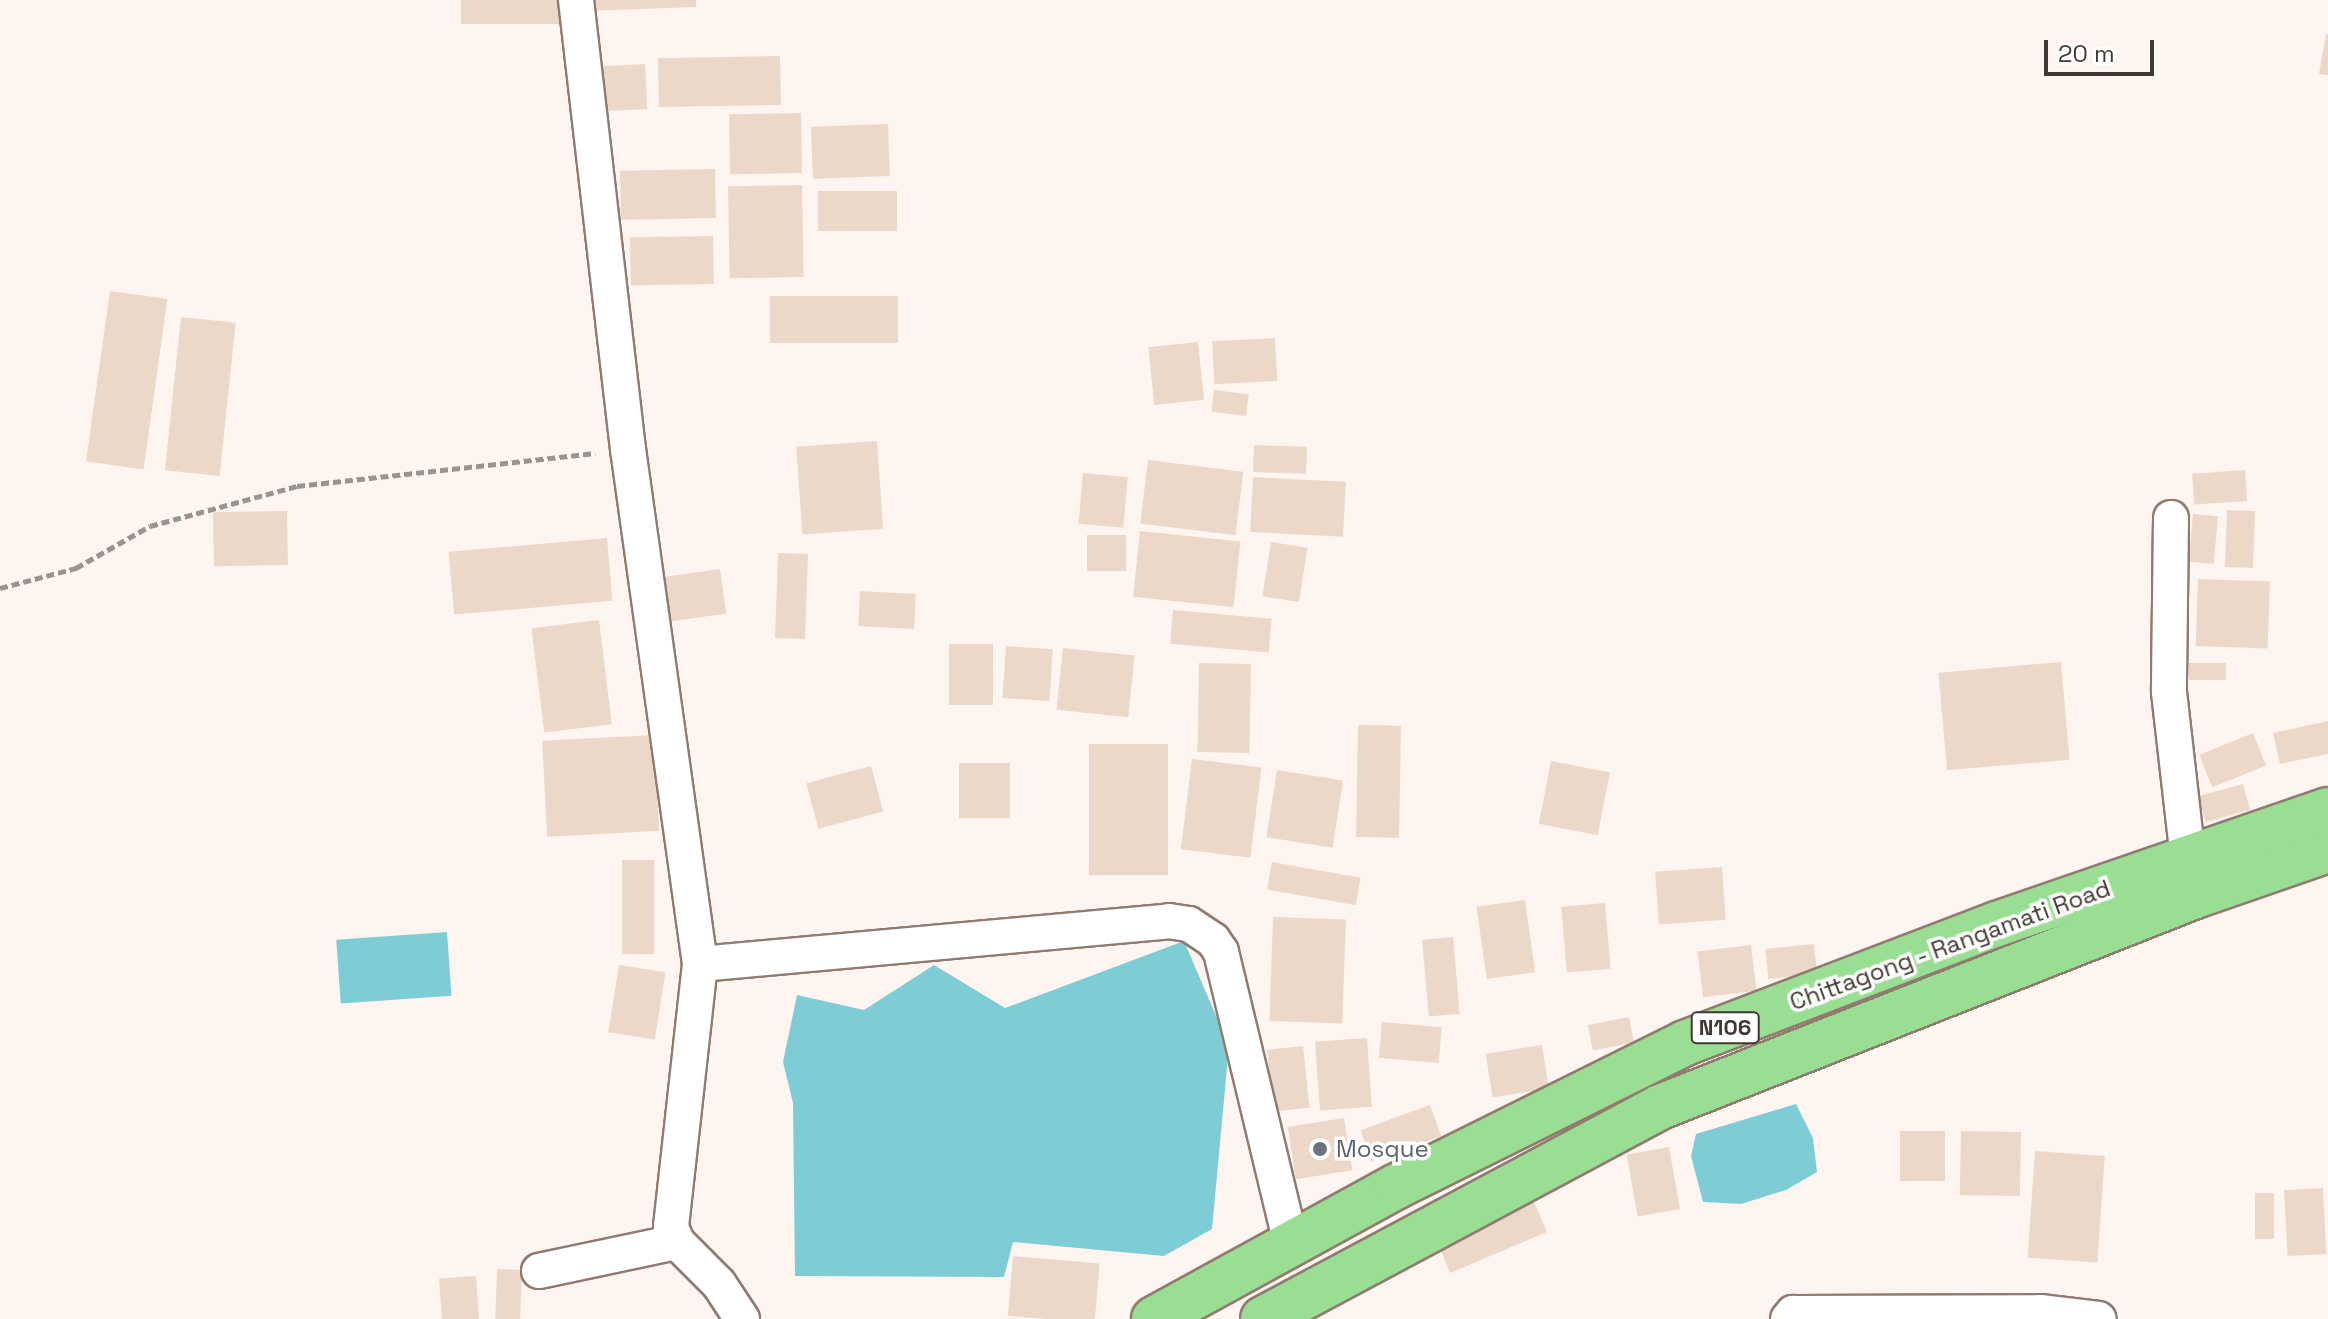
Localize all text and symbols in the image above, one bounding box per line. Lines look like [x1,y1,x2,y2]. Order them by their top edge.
scale bar [2048,24,2158,74]
text: 20 m [2058,38,2115,69]
street label: Chittagong - Rangamati Road [1785,873,2115,1017]
road number: N106 [1689,1010,1761,1046]
place label: Mosque [1336,1135,1429,1163]
marker: Mosque [1311,1140,1329,1158]

